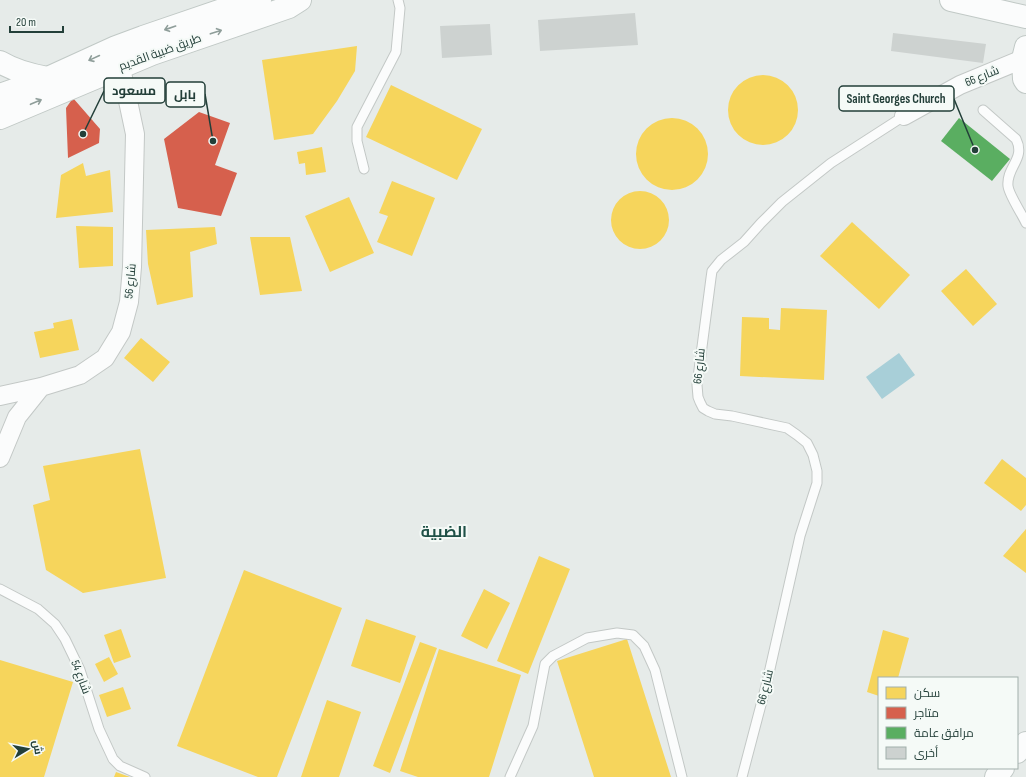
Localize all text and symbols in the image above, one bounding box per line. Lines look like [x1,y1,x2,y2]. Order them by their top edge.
scale bar [10,8,63,34]
text: 20 m [16,15,36,30]
one-way arrow [163,25,176,32]
one-way arrow [209,28,221,36]
street label: طريق ضبية القديم [117,31,204,74]
one-way arrow [88,54,100,62]
street label: شارع 66 [963,63,1002,90]
callout: مسعود [104,78,165,103]
callout: بابل [166,82,205,107]
text: مسعود [112,83,156,99]
callout: Saint Georges Church [839,86,954,111]
text: بابل [174,87,196,103]
text: Saint Georges Church [846,91,946,107]
one-way arrow [29,98,41,106]
street label: شارع 56 [121,263,140,299]
street label: شارع 66 [690,347,709,385]
district label: الضبية [421,523,467,542]
street label: شارع 54 [67,658,94,696]
street label: شارع 66 [754,668,777,706]
legend [878,677,1018,769]
text: سكن [914,686,940,701]
text: متاجر [913,706,939,721]
text: مرافق عامة [914,726,974,741]
north arrow [8,729,48,769]
text: ش [30,739,45,755]
text: أخرى [914,745,938,761]

